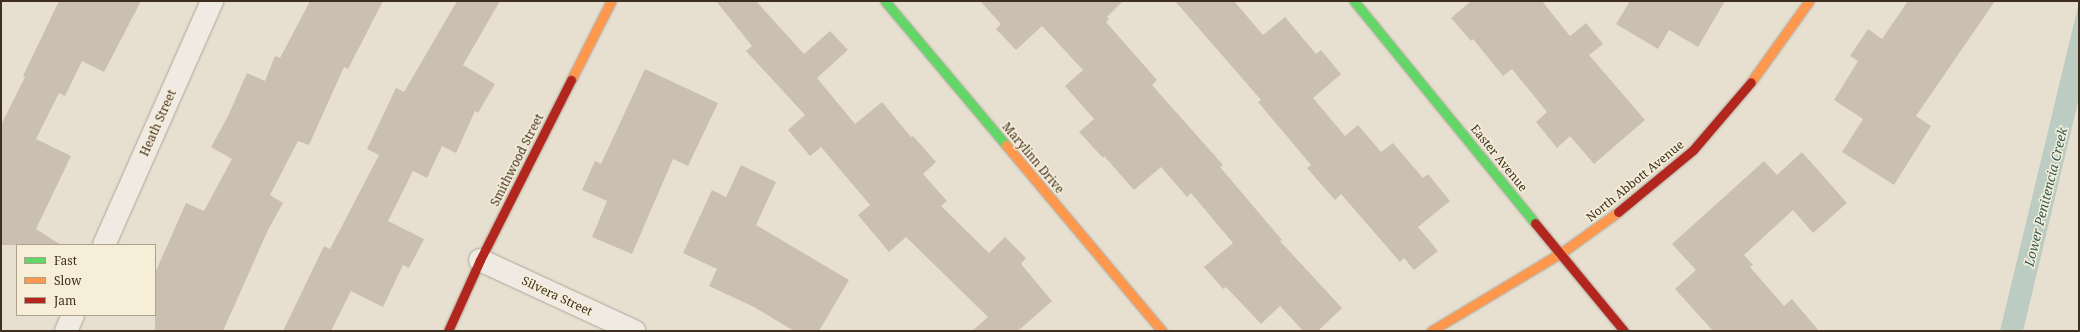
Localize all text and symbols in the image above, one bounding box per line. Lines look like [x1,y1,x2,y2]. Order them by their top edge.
street label: Heath Street [137,88,179,158]
street label: Smithwood Street [487,111,547,209]
street label: Marylinn Drive [999,120,1067,196]
street label: Easter Avenue [1468,122,1530,194]
water label: Lower Penitencia Creek [2021,126,2071,268]
street label: North Abbott Avenue [1583,137,1687,225]
legend [16,244,156,316]
text: Fast [54,252,77,269]
text: Slow [54,272,82,289]
street label: Silvera Street [519,273,595,319]
text: Jam [54,292,76,309]

